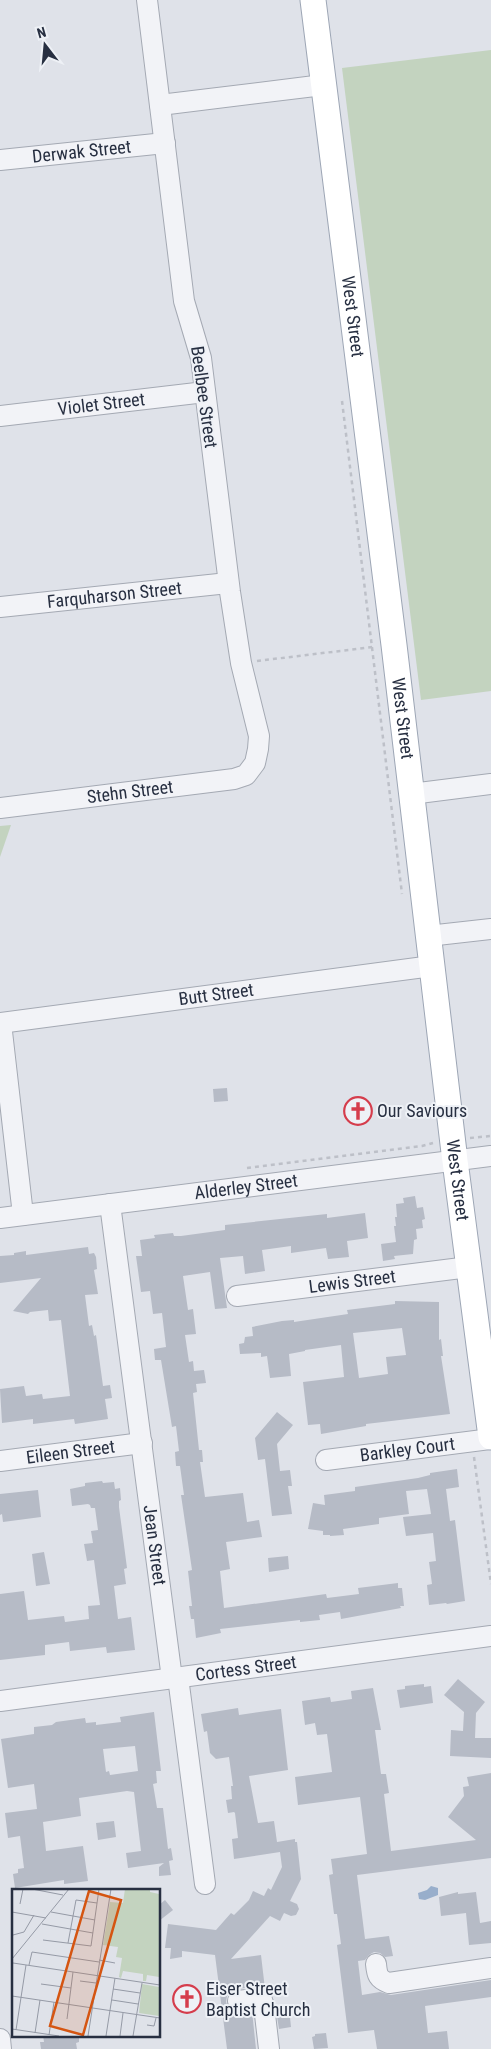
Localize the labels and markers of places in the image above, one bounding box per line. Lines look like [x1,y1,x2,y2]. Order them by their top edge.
church icon: Our Saviours [343,1096,373,1126]
place label: Our Saviours [377,1100,467,1121]
place label: Eiser Street Baptist Church [206,1978,310,2020]
church icon: Eiser Street Baptist Church [172,1984,202,2014]

